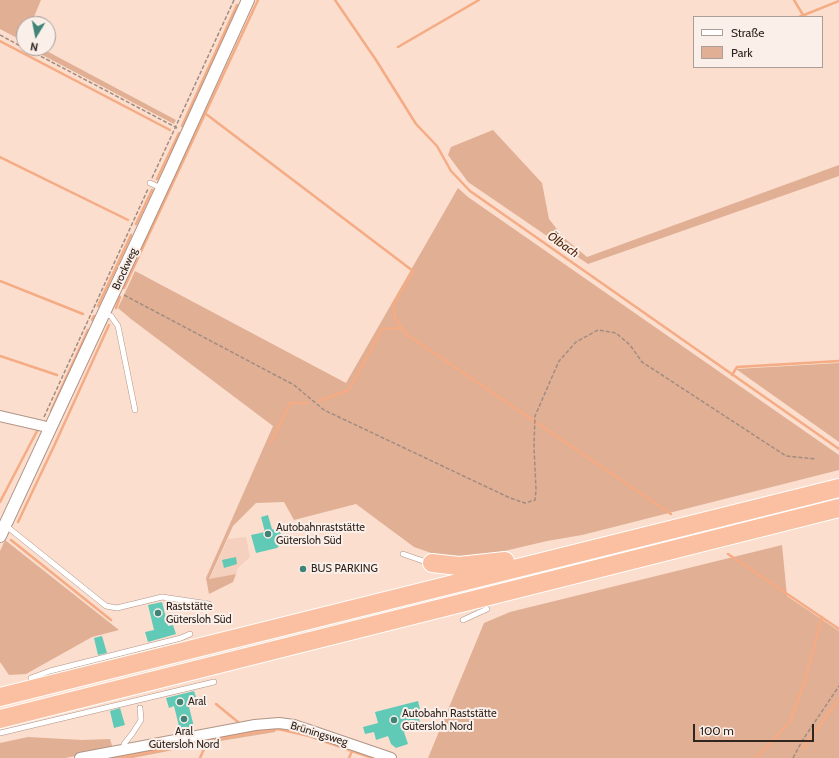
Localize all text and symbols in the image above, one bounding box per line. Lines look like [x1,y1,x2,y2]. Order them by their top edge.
north arrow [16,16,56,56]
legend [693,16,823,68]
text: Straße [731,25,764,40]
text: N [29,39,39,54]
text: Park [731,45,753,60]
water label: Ölbach [545,229,581,261]
street label: Brockweg [110,246,140,292]
place label: Autobahnraststätte Gütersloh Süd [276,521,365,547]
marker: Autobahnraststätte Gütersloh Süd [263,529,273,539]
place label: BUS PARKING [311,562,378,576]
marker: BUS PARKING [298,564,308,574]
place label: Raststätte Gütersloh Süd [166,600,232,626]
marker: Raststätte Gütersloh Süd [153,608,163,618]
place label: Aral [188,695,206,709]
marker: Aral [175,697,185,707]
place label: Autobahn Raststätte Gütersloh Nord [402,707,497,733]
marker: Aral Gütersloh Nord [179,714,189,724]
marker: Autobahn Raststätte Gütersloh Nord [389,715,399,725]
scale bar [695,716,816,742]
street label: Brüningsweg [289,719,349,749]
text: 100 m [700,723,734,738]
place label: Aral Gütersloh Nord [149,725,219,751]

